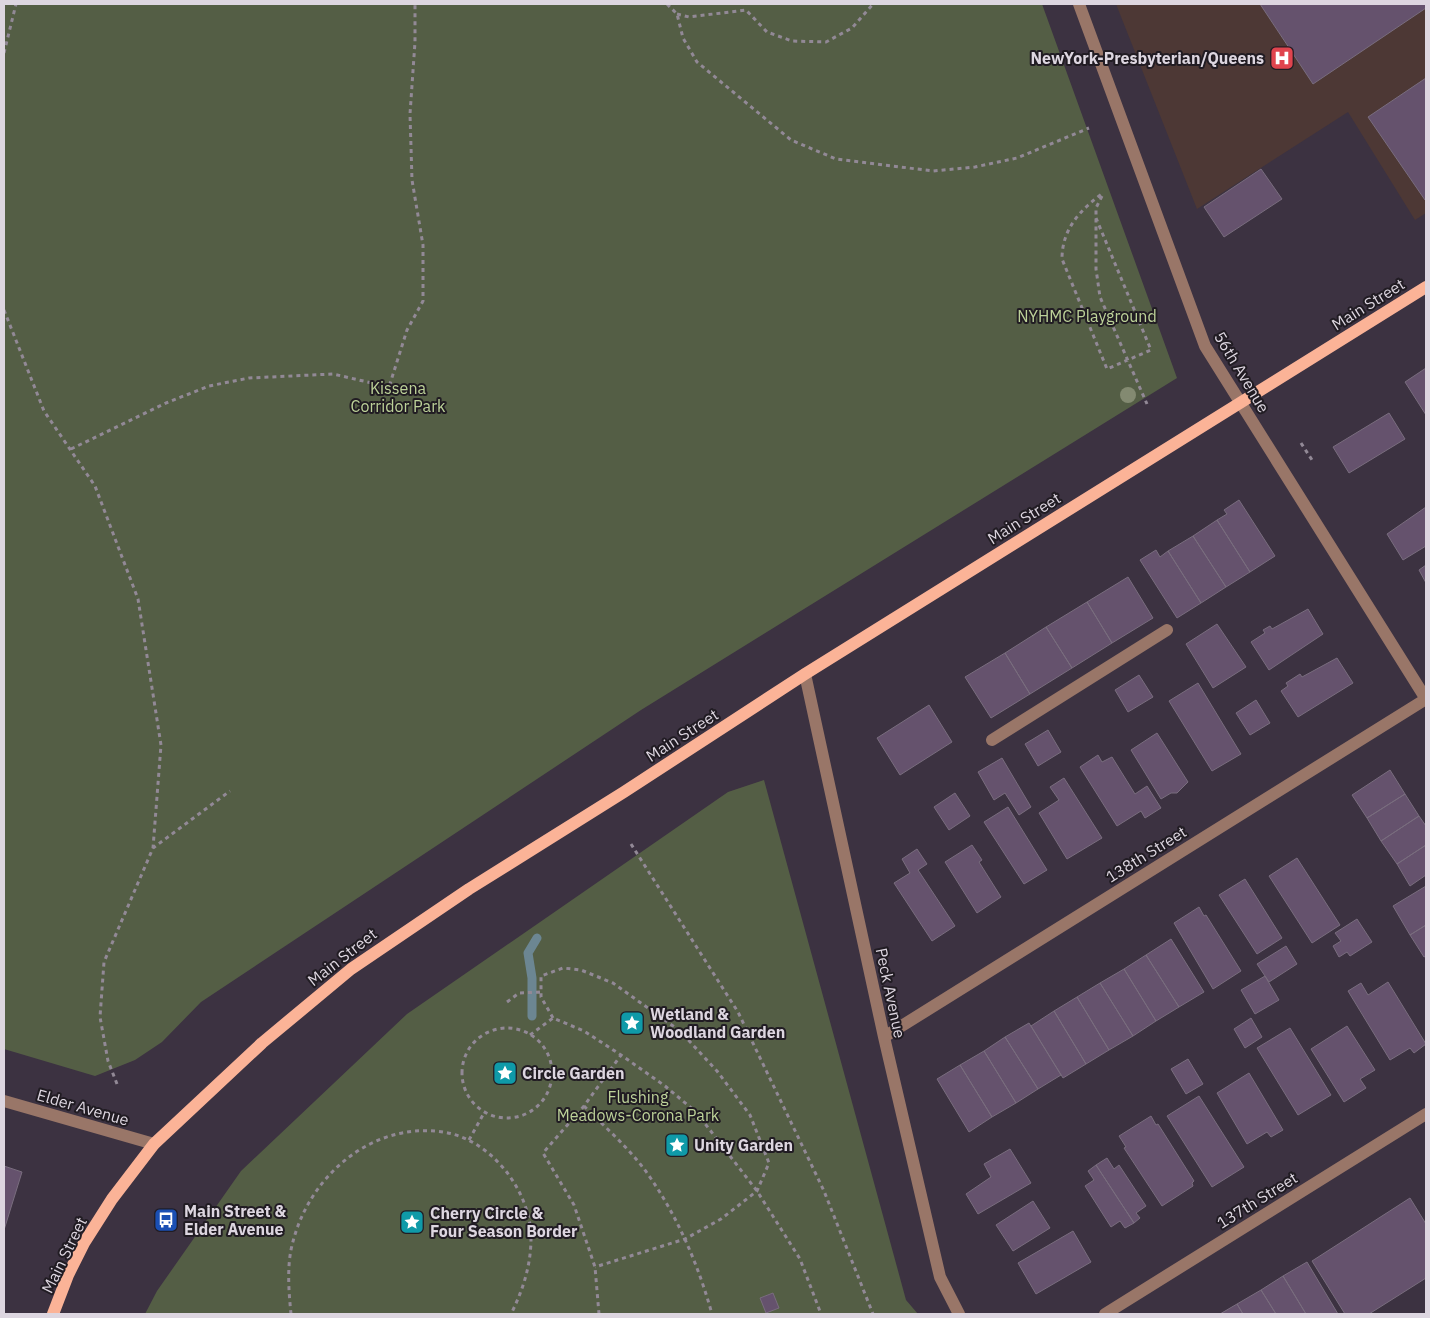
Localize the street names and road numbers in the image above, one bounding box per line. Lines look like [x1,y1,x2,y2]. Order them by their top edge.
street label: Main Street [1328,274,1408,334]
street label: 56th Avenue [1210,328,1274,416]
street label: Main Street [984,488,1064,548]
street label: Main Street [642,704,722,766]
street label: 138th Street [1102,821,1190,887]
street label: Main Street [303,924,381,990]
street label: Peck Avenue [872,946,910,1040]
street label: Elder Avenue [35,1084,132,1130]
street label: 137th Street [1213,1167,1301,1233]
street label: Main Street [37,1214,91,1296]

